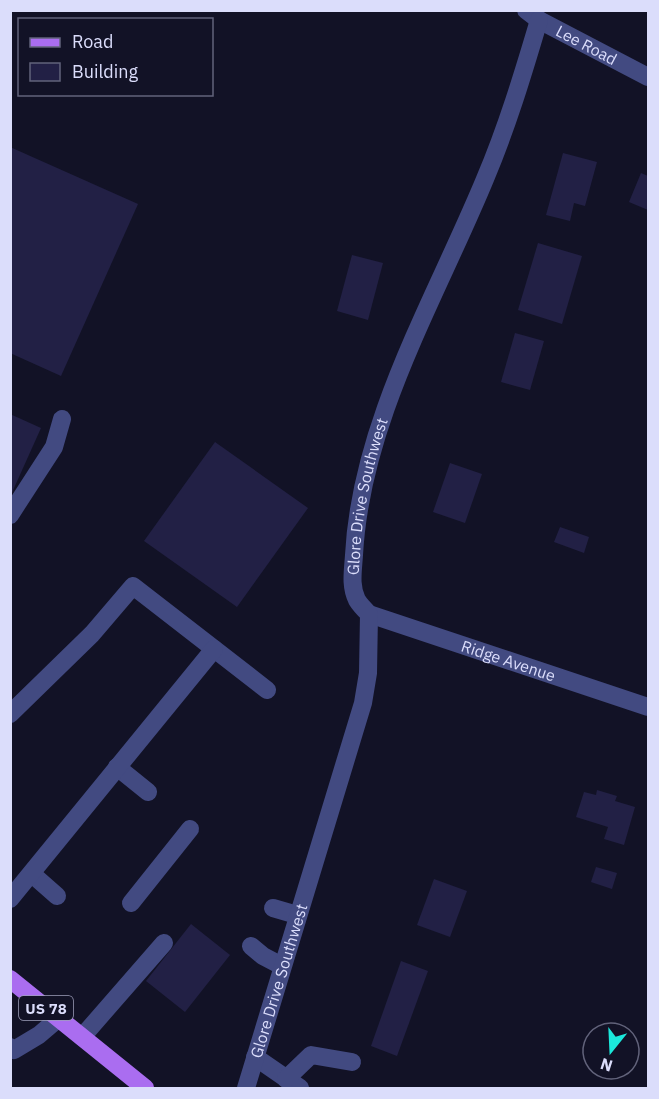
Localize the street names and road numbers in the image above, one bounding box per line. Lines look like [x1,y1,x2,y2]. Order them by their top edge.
street label: Lee Road [553,21,620,69]
street label: Glore Drive Southwest [342,415,392,576]
street label: Ridge Avenue [459,636,558,686]
street label: Glore Drive Southwest [246,901,311,1060]
road number: US 78 [19,996,73,1020]

